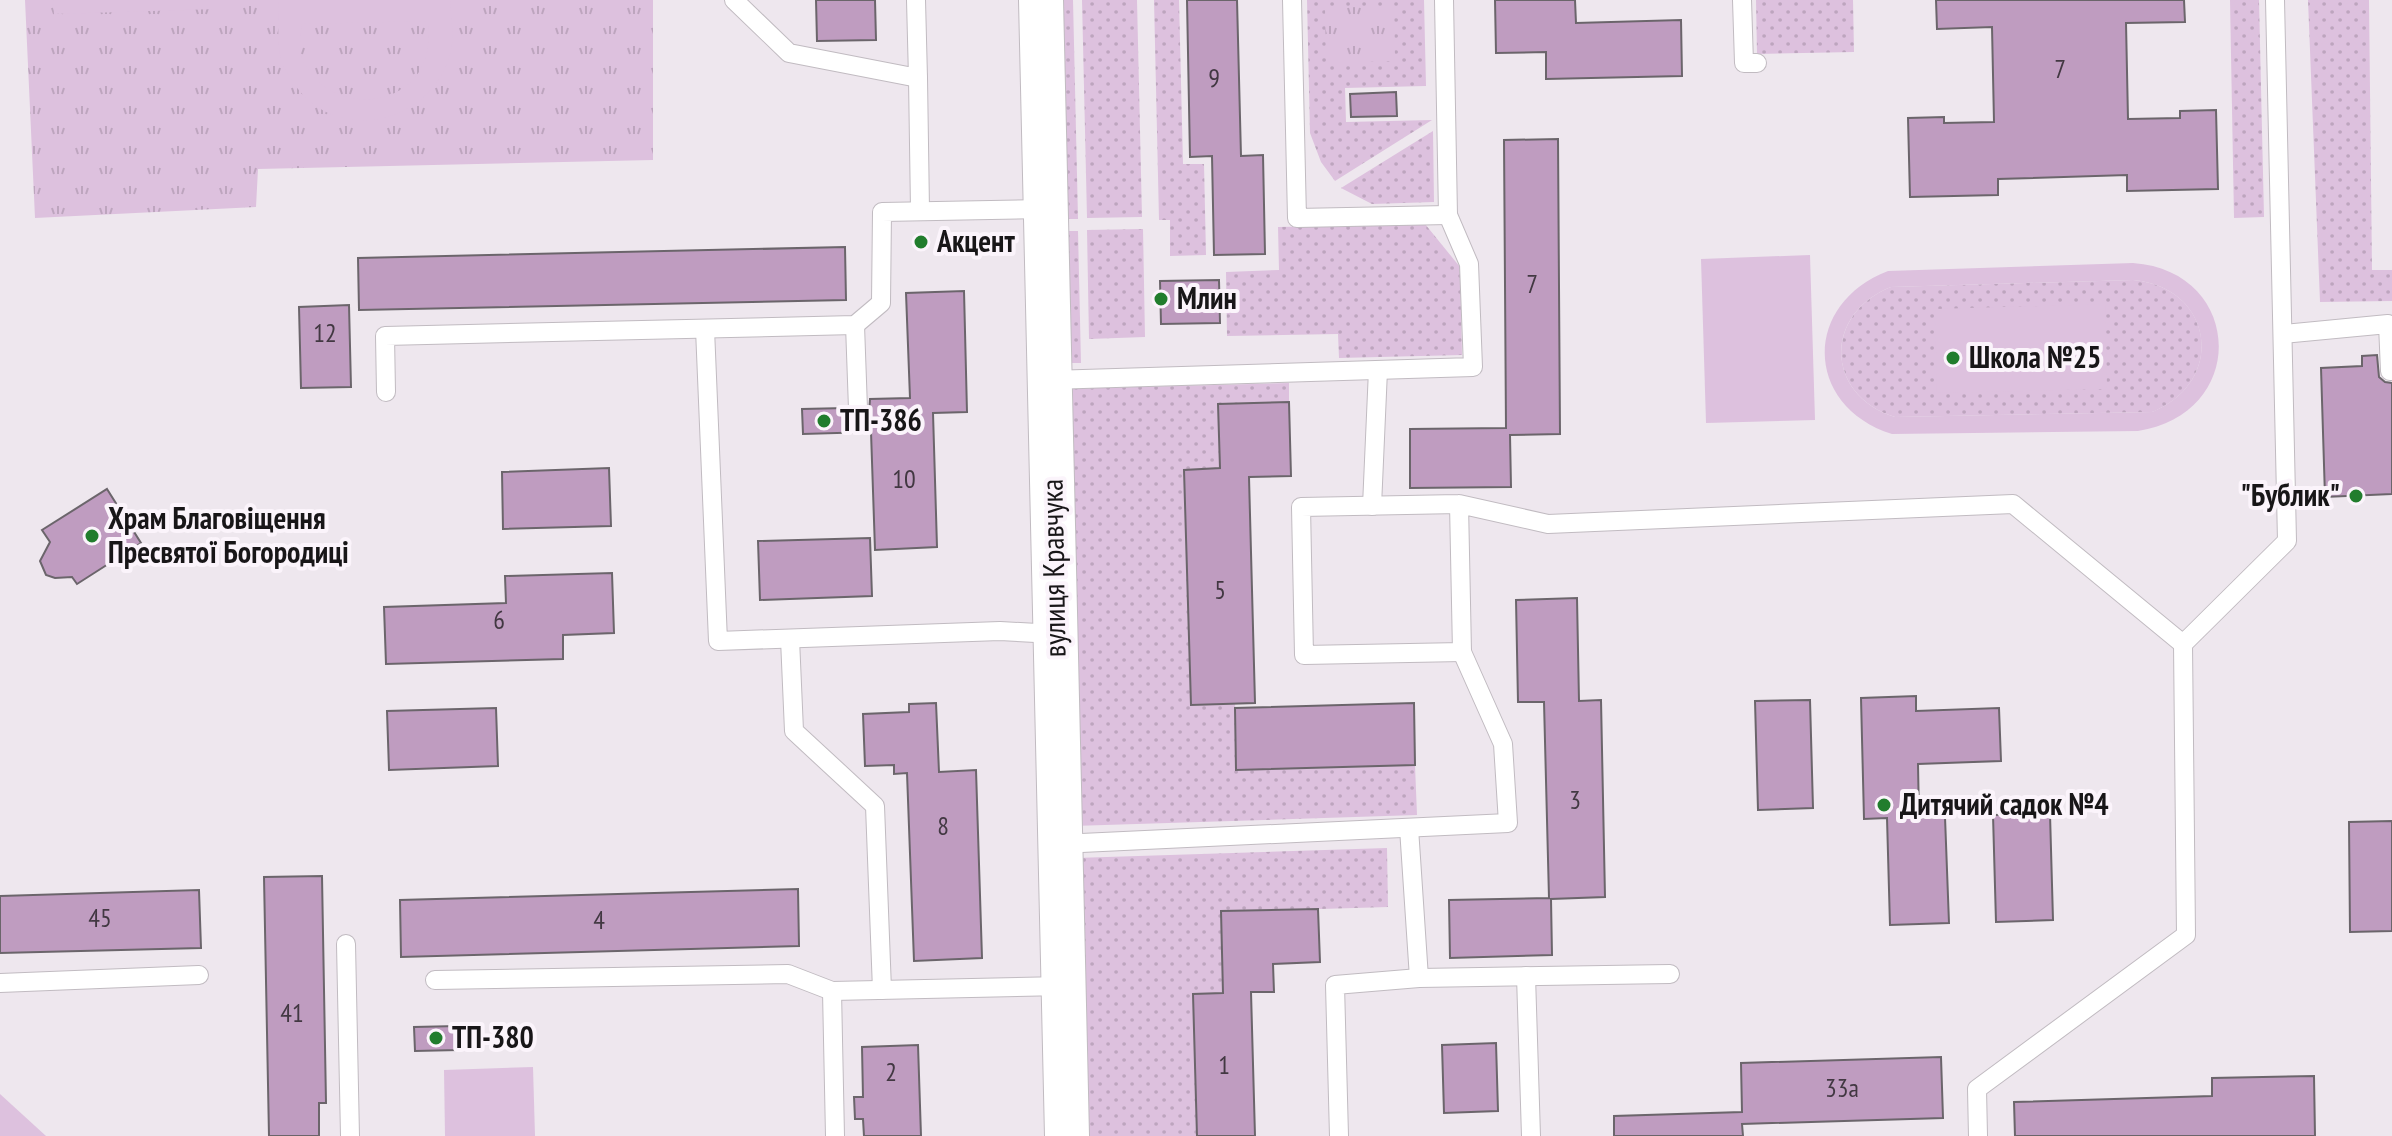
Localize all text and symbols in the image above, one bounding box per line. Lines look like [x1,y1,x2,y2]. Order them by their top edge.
house number: 7 [2054,52,2066,85]
house number: 9 [1208,61,1220,94]
place label: Акцент [936,221,1015,260]
marker: Акцент [912,233,930,251]
house number: 7 [1526,267,1538,300]
place label: Млин [1177,278,1237,317]
marker: Млин [1152,290,1170,308]
house number: 12 [313,316,337,349]
place label: Школа №25 [1969,337,2101,376]
marker: Школа №25 [1944,349,1962,367]
place label: ТП-386 [840,400,922,439]
marker: ТП-386 [815,412,833,430]
house number: 10 [892,462,916,495]
place label: "Бублик" [2241,475,2340,514]
street label: вулиця Кравчука [1031,479,1074,658]
marker: "Бублик" [2347,487,2365,505]
place label: Храм Благовіщення Пресвятої Богородиці [108,498,349,571]
marker: Храм Благовіщення Пресвятої Богородиці [83,527,101,545]
house number: 5 [1214,573,1226,606]
house number: 6 [493,603,505,636]
house number: 3 [1569,783,1581,816]
place label: Дитячий садок №4 [1900,784,2108,823]
marker: Дитячий садок №4 [1875,796,1893,814]
house number: 8 [937,809,949,842]
house number: 45 [88,901,112,934]
house number: 4 [593,903,605,936]
house number: 41 [280,996,304,1029]
place label: ТП-380 [452,1017,534,1056]
marker: ТП-380 [427,1029,445,1047]
house number: 1 [1218,1048,1230,1081]
house number: 2 [885,1055,897,1088]
house number: 33а [1825,1071,1859,1104]

